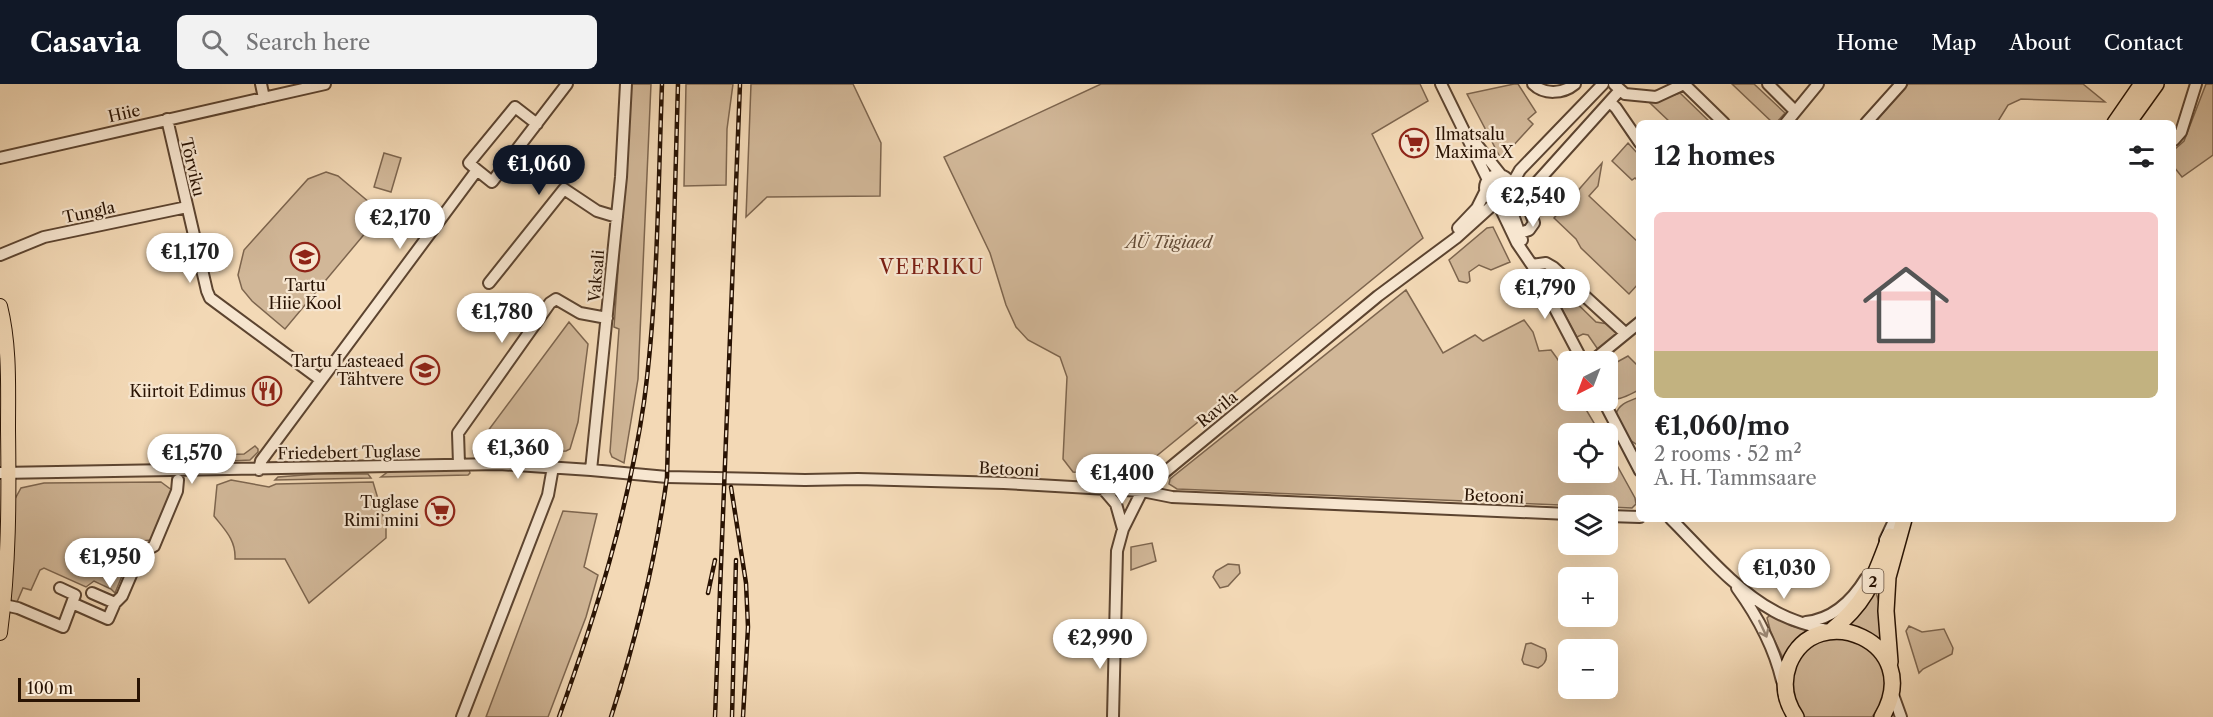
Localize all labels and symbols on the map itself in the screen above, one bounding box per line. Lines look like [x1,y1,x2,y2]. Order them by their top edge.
street label: Hiie [106,100,142,126]
place label: Ilmatsalu Maxima X [1435,124,1514,162]
supermarket icon: Ilmatsalu Maxima X [1398,127,1430,159]
street label: Tõrviku [177,136,209,198]
pin: €1,060 [490,145,588,196]
pin: €2,540 [1484,177,1582,228]
street label: Tungla [61,197,118,227]
pin: €2,170 [351,199,449,250]
park label: AÜ Tiigiaed [1123,232,1213,252]
pin: €1,170 [141,233,239,284]
school or university icon: Tartu Hiie Kool [289,241,321,273]
street label: Vaksali [584,249,608,304]
district label: VEERIKU [878,255,985,279]
pin: €1,790 [1496,269,1594,320]
place label: Tartu Hiie Kool [269,275,342,313]
pin: €1,780 [453,293,551,344]
place label: Tartu Lasteaed Tähtvere [291,351,404,389]
north arrow [1558,351,1618,411]
school or university icon: Tartu Lasteaed Tähtvere [409,354,441,386]
restaurant icon: Kiirtoit Edimus [251,375,283,407]
place label: Kiirtoit Edimus [129,381,246,401]
street label: Ravila [1193,386,1242,431]
pin: €1,360 [469,429,567,480]
pin: €1,570 [143,434,241,485]
street label: Friedebert Tuglase [277,441,421,463]
pin: €1,400 [1073,454,1171,505]
street label: Betooni [978,457,1040,481]
street label: Betooni [1463,484,1525,508]
place label: Tuglase Rimi mini [344,492,419,530]
supermarket icon: Tuglase Rimi mini [424,495,456,527]
pin: €1,950 [61,538,159,589]
pin: €1,030 [1735,549,1833,600]
road number: 2 [1862,569,1884,593]
pin: €2,990 [1051,619,1149,670]
one-way arrow [1758,620,1770,638]
scale bar [18,675,140,702]

